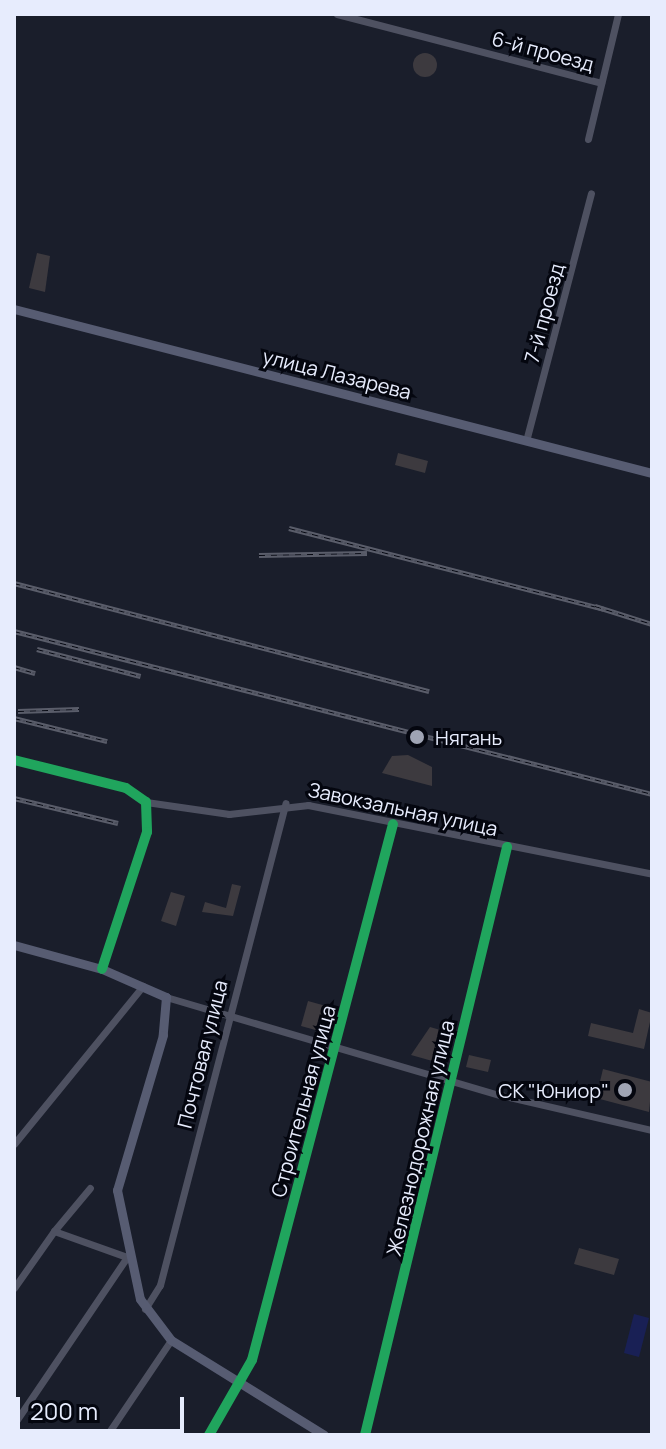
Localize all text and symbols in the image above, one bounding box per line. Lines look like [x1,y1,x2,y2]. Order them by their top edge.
street label: 6-й проезд [489,26,597,76]
street label: 7-й проезд [519,261,569,365]
street label: улица Лазарева [260,344,414,404]
place label: Нягань [435,725,502,749]
marker: Нягань [406,726,428,748]
street label: Завокзальная улица [306,777,500,841]
street label: Почтовая улица [172,978,232,1130]
street label: Строительная улица [266,1002,340,1200]
street label: Железнодорожная улица [381,1018,459,1258]
place label: СК "Юниор" [498,1078,609,1102]
marker: СК "Юниор" [616,1081,634,1099]
scale bar [20,1381,188,1431]
text: 200 m [30,1394,98,1427]

